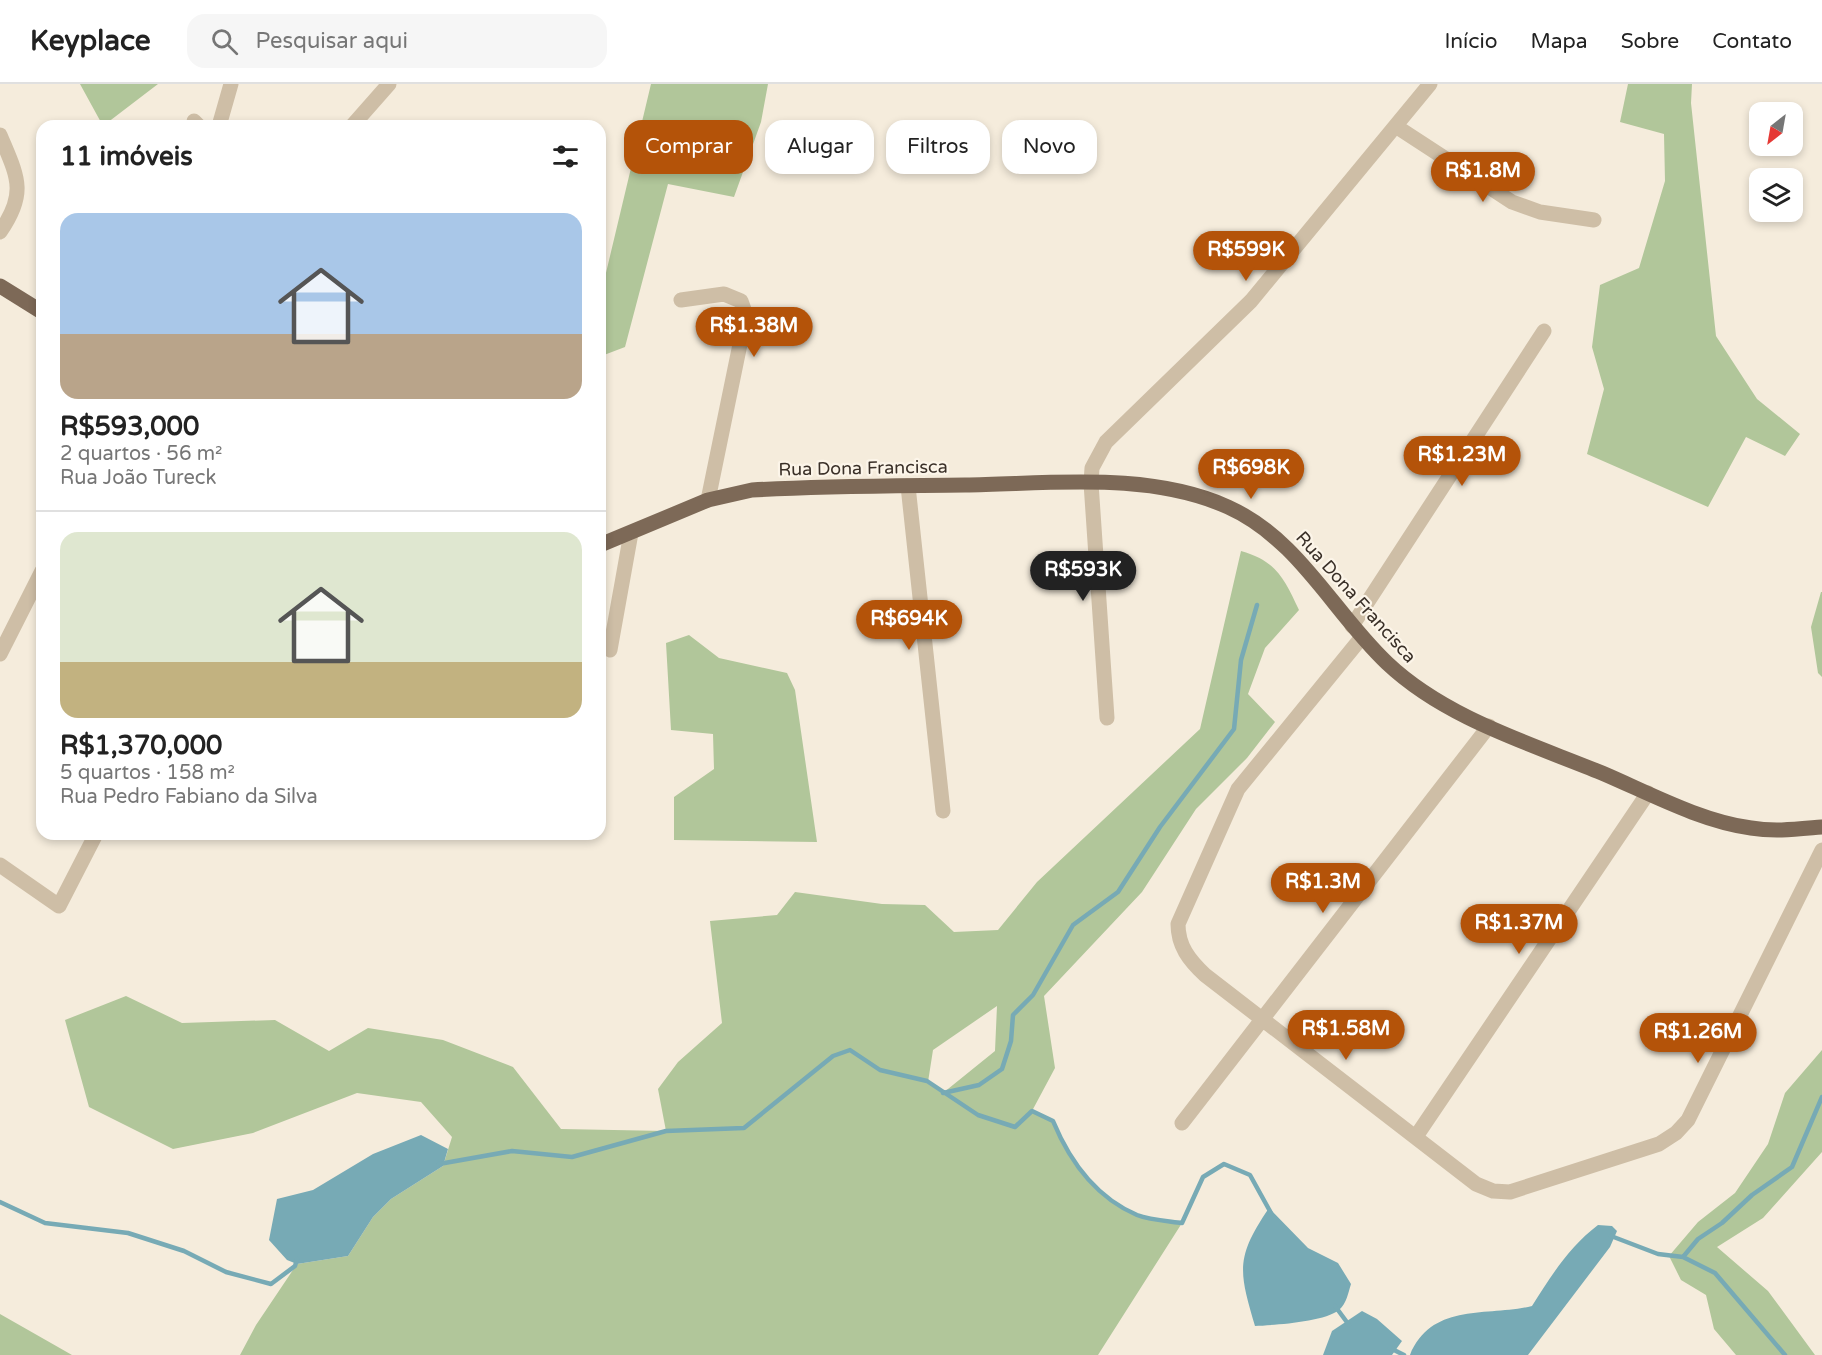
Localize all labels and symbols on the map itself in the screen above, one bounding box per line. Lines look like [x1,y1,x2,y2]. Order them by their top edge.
north arrow [1749,102,1803,156]
pin: R$1.8M [1434,152,1532,203]
pin: R$599K [1197,231,1295,282]
pin: R$1.38M [699,307,809,358]
pin: R$1.23M [1407,436,1517,487]
pin: R$698K [1202,449,1300,500]
street label: Rua Dona Francisca [778,456,948,480]
street label: Rua Dona Francisca [1291,527,1421,667]
pin: R$593K [1034,551,1132,602]
pin: R$694K [860,600,958,651]
pin: R$1.3M [1274,863,1372,914]
pin: R$1.37M [1464,904,1574,955]
pin: R$1.58M [1291,1010,1401,1061]
pin: R$1.26M [1643,1013,1753,1064]

